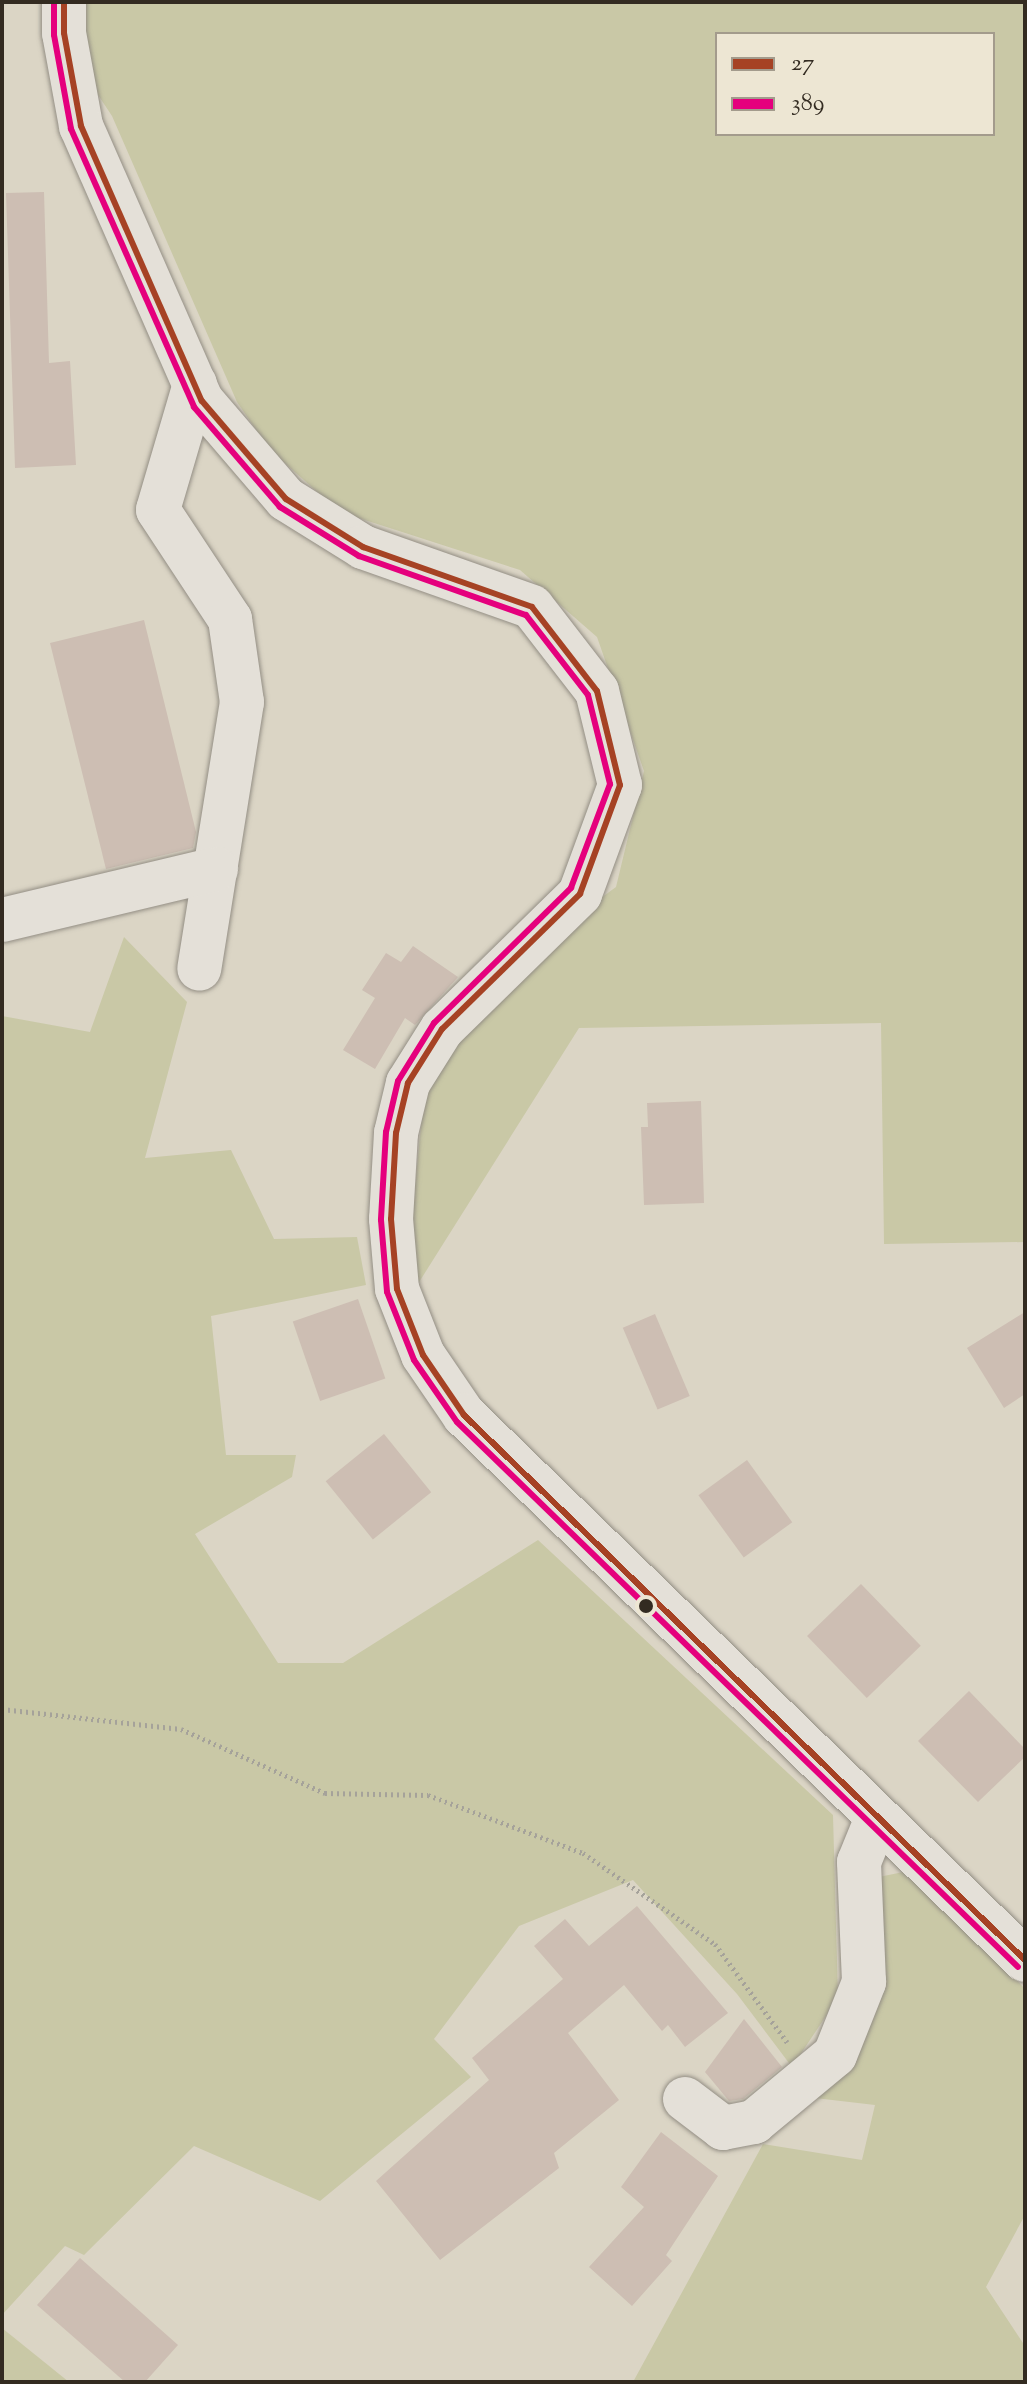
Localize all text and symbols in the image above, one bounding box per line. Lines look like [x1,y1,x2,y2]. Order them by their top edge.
legend [715,32,995,136]
text: 27 [791,47,814,81]
text: 389 [791,87,824,121]
unlabelled marker [638,1598,654,1614]

